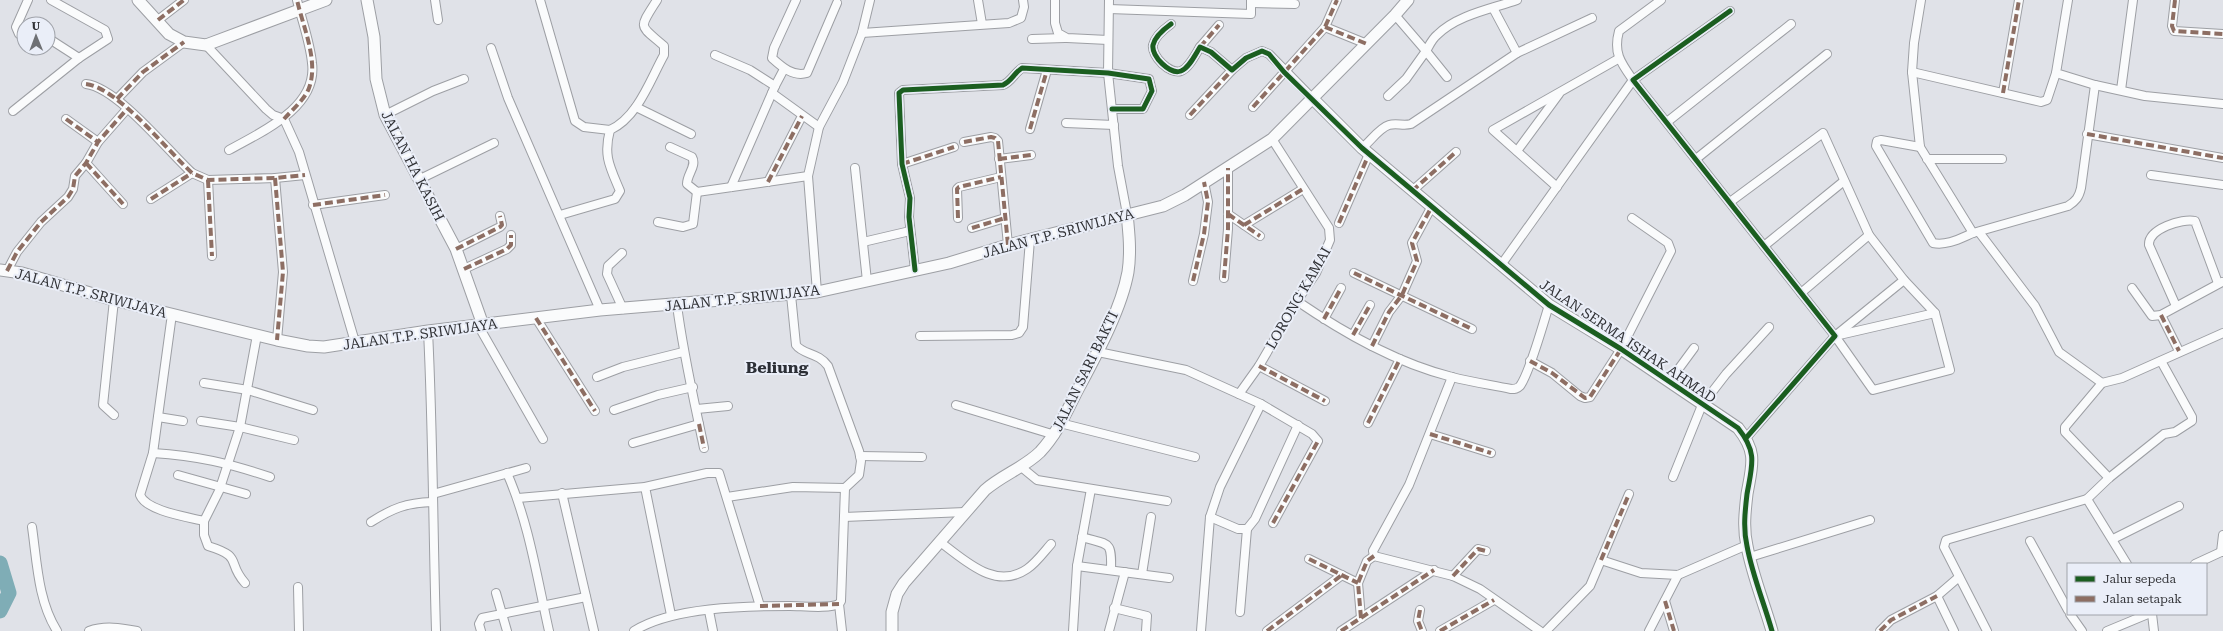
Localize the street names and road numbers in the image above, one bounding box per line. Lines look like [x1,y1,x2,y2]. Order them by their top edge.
street label: JALAN HA KASIH [378,108,448,224]
street label: JALAN T.P. SRIWIJAYA [981,205,1136,261]
street label: LORONG KAMAI [1262,244,1334,352]
street label: JALAN T.P. SRIWIJAYA [14,265,169,321]
street label: JALAN SERMA ISHAK AHMAD [1537,276,1719,406]
street label: JALAN T.P. SRIWIJAYA [664,282,821,314]
street label: JALAN SARI BAKTI [1049,309,1121,433]
street label: JALAN T.P. SRIWIJAYA [342,315,499,353]

